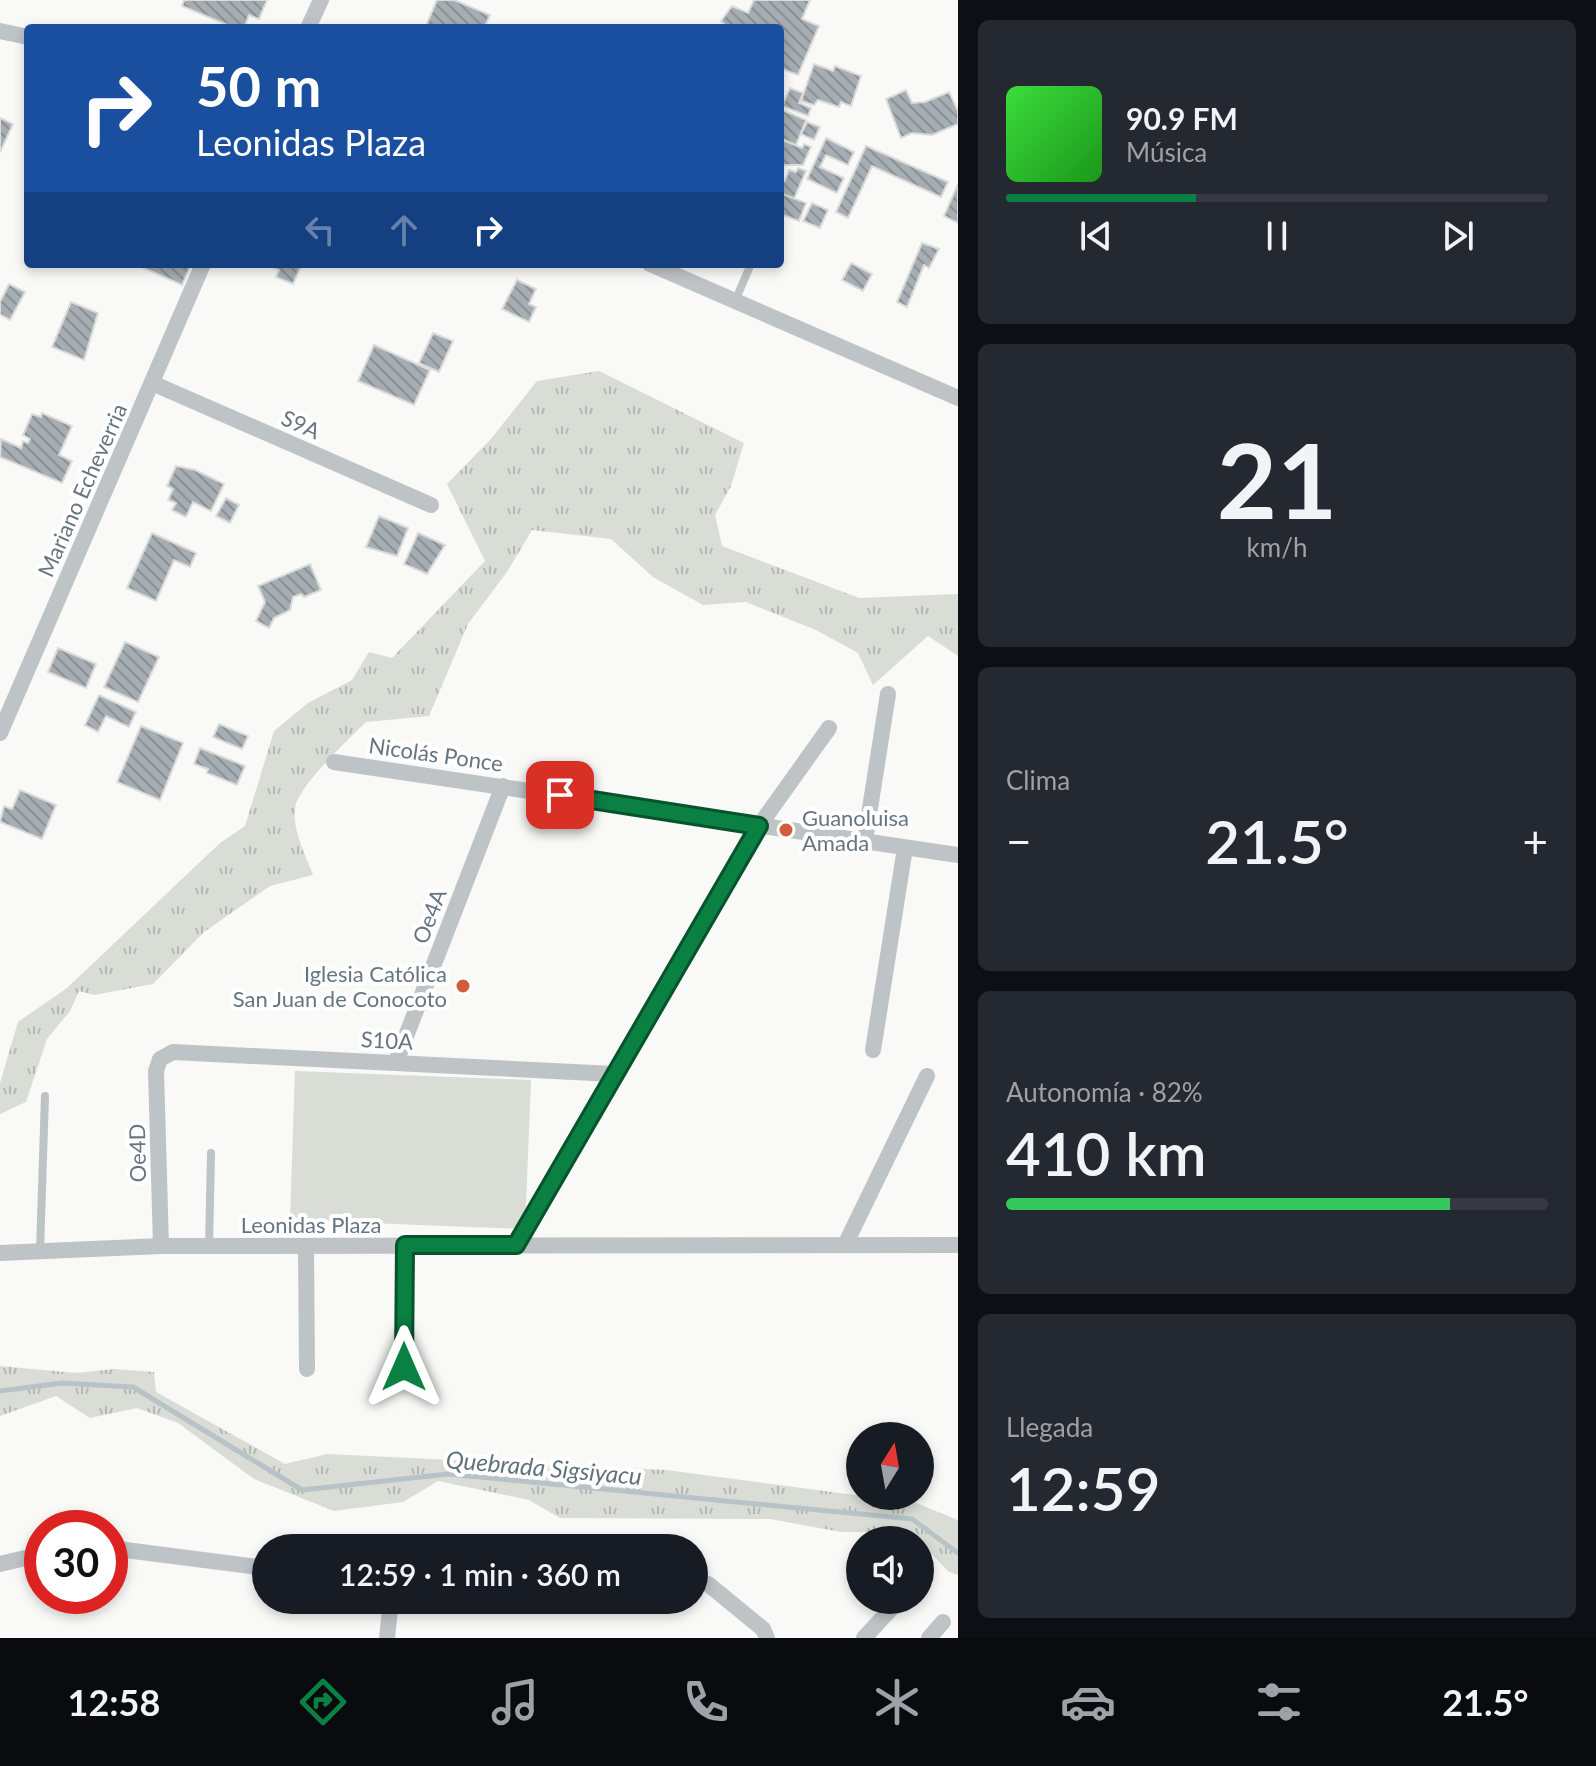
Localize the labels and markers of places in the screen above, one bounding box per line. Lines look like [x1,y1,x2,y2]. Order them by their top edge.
pin [526,761,594,829]
place label: Guanoluisa Amada [802,804,909,856]
marker: Guanoluisa Amada [777,821,795,839]
place label: Iglesia Católica San Juan de Conocoto [233,960,447,1012]
marker: Iglesia Católica San Juan de Conocoto [454,977,472,995]

